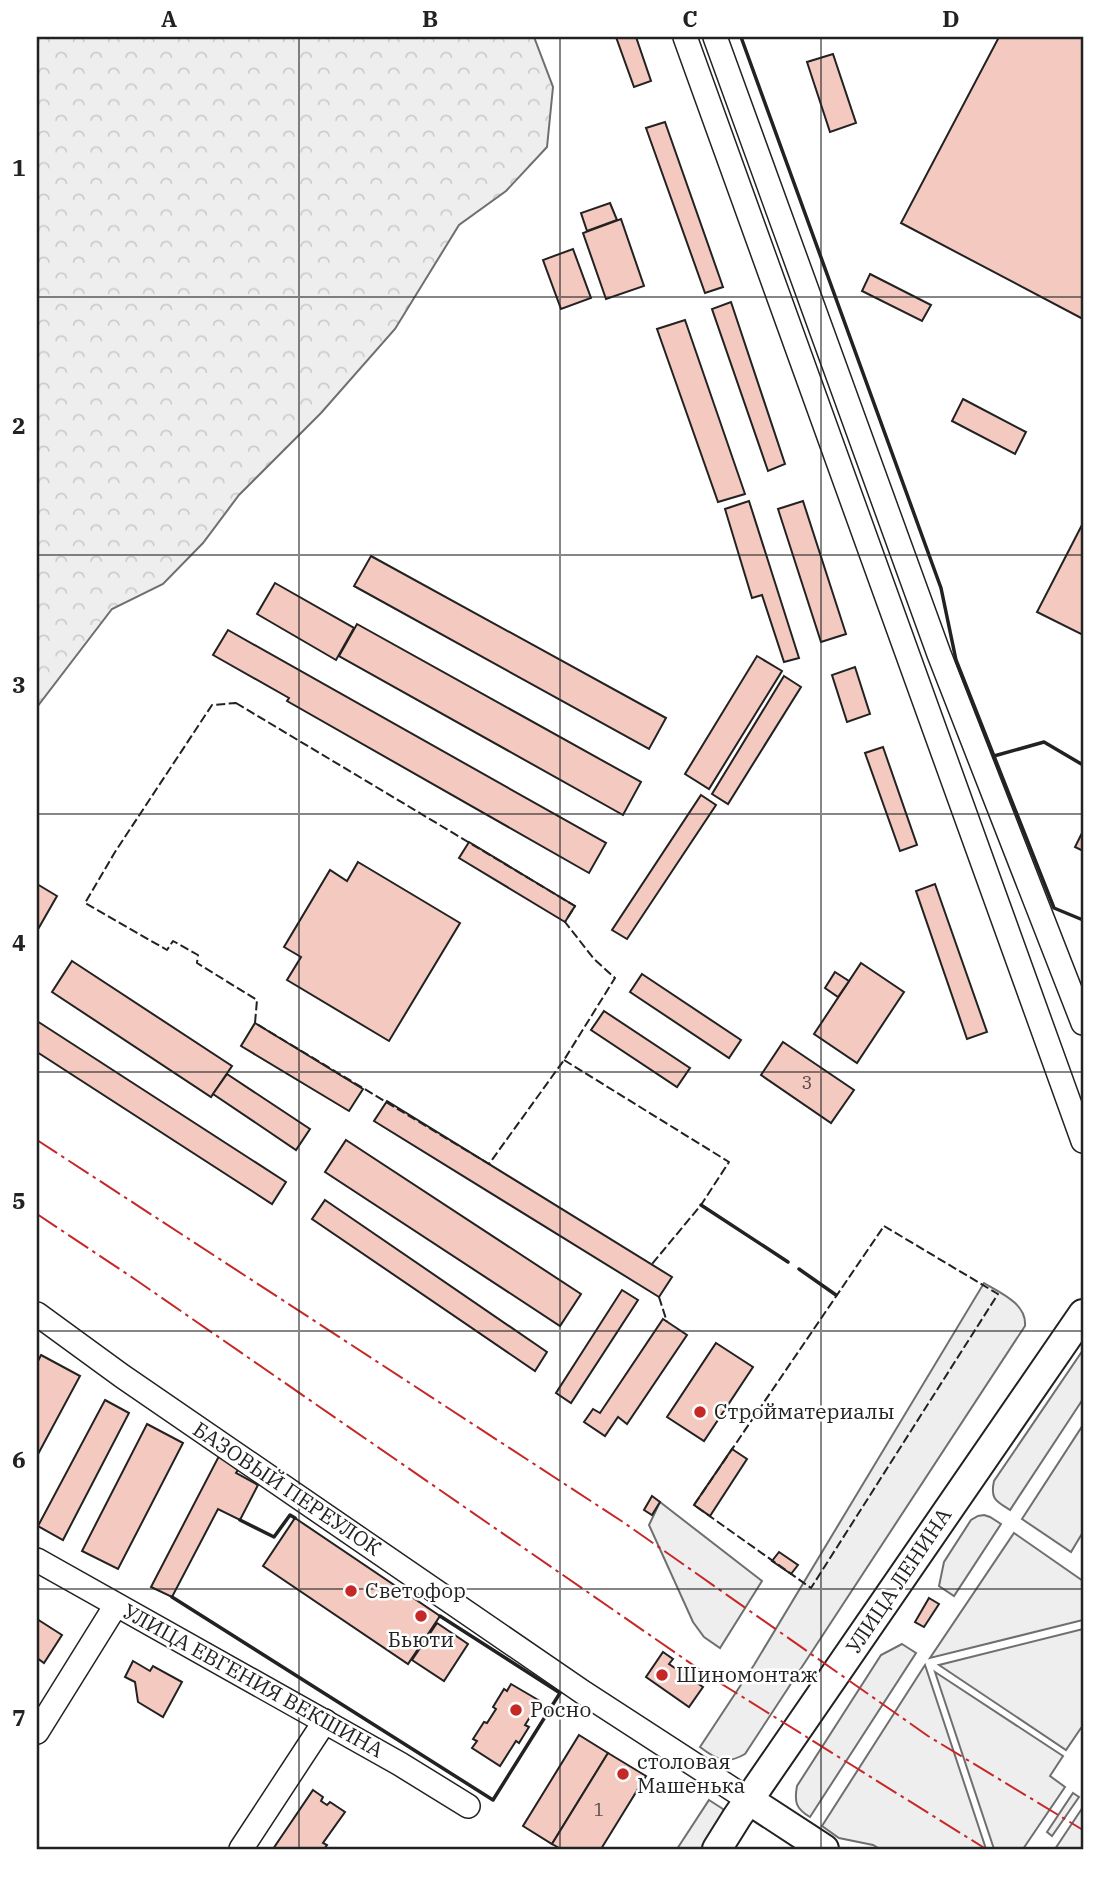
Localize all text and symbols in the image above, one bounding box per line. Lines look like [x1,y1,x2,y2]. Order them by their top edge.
text: A [161,3,177,33]
text: B [422,3,438,33]
text: C [682,3,698,33]
text: D [942,3,960,33]
text: 1 [12,152,26,182]
text: 2 [12,410,26,440]
text: 3 [12,669,26,699]
text: 4 [12,927,26,957]
house number: 3 [802,1071,812,1094]
text: 5 [12,1185,26,1215]
place label: Стройматериалы [714,1397,895,1425]
marker: Стройматериалы [692,1404,708,1420]
street label: БАЗОВЫЙ ПЕРЕУЛОК [188,1415,388,1562]
text: 6 [12,1444,26,1474]
street label: УЛИЦА ЛЕНИНА [839,1502,958,1659]
place label: Светофор [365,1576,466,1604]
marker: Светофор [343,1583,359,1599]
street label: УЛИЦА ЕВГЕНИЯ ВЕКШИНА [118,1597,389,1764]
marker: Бьюти [413,1608,429,1624]
place label: Бьюти [388,1625,454,1653]
place label: Шиномонтаж [676,1660,818,1688]
marker: Шиномонтаж [654,1667,670,1683]
place label: Росно [530,1695,591,1723]
text: 7 [12,1702,26,1732]
marker: Росно [508,1702,524,1718]
place label: cтоловая Машенька [637,1747,745,1799]
marker: cтоловая Машенька [615,1766,631,1782]
house number: 1 [594,1798,604,1821]

